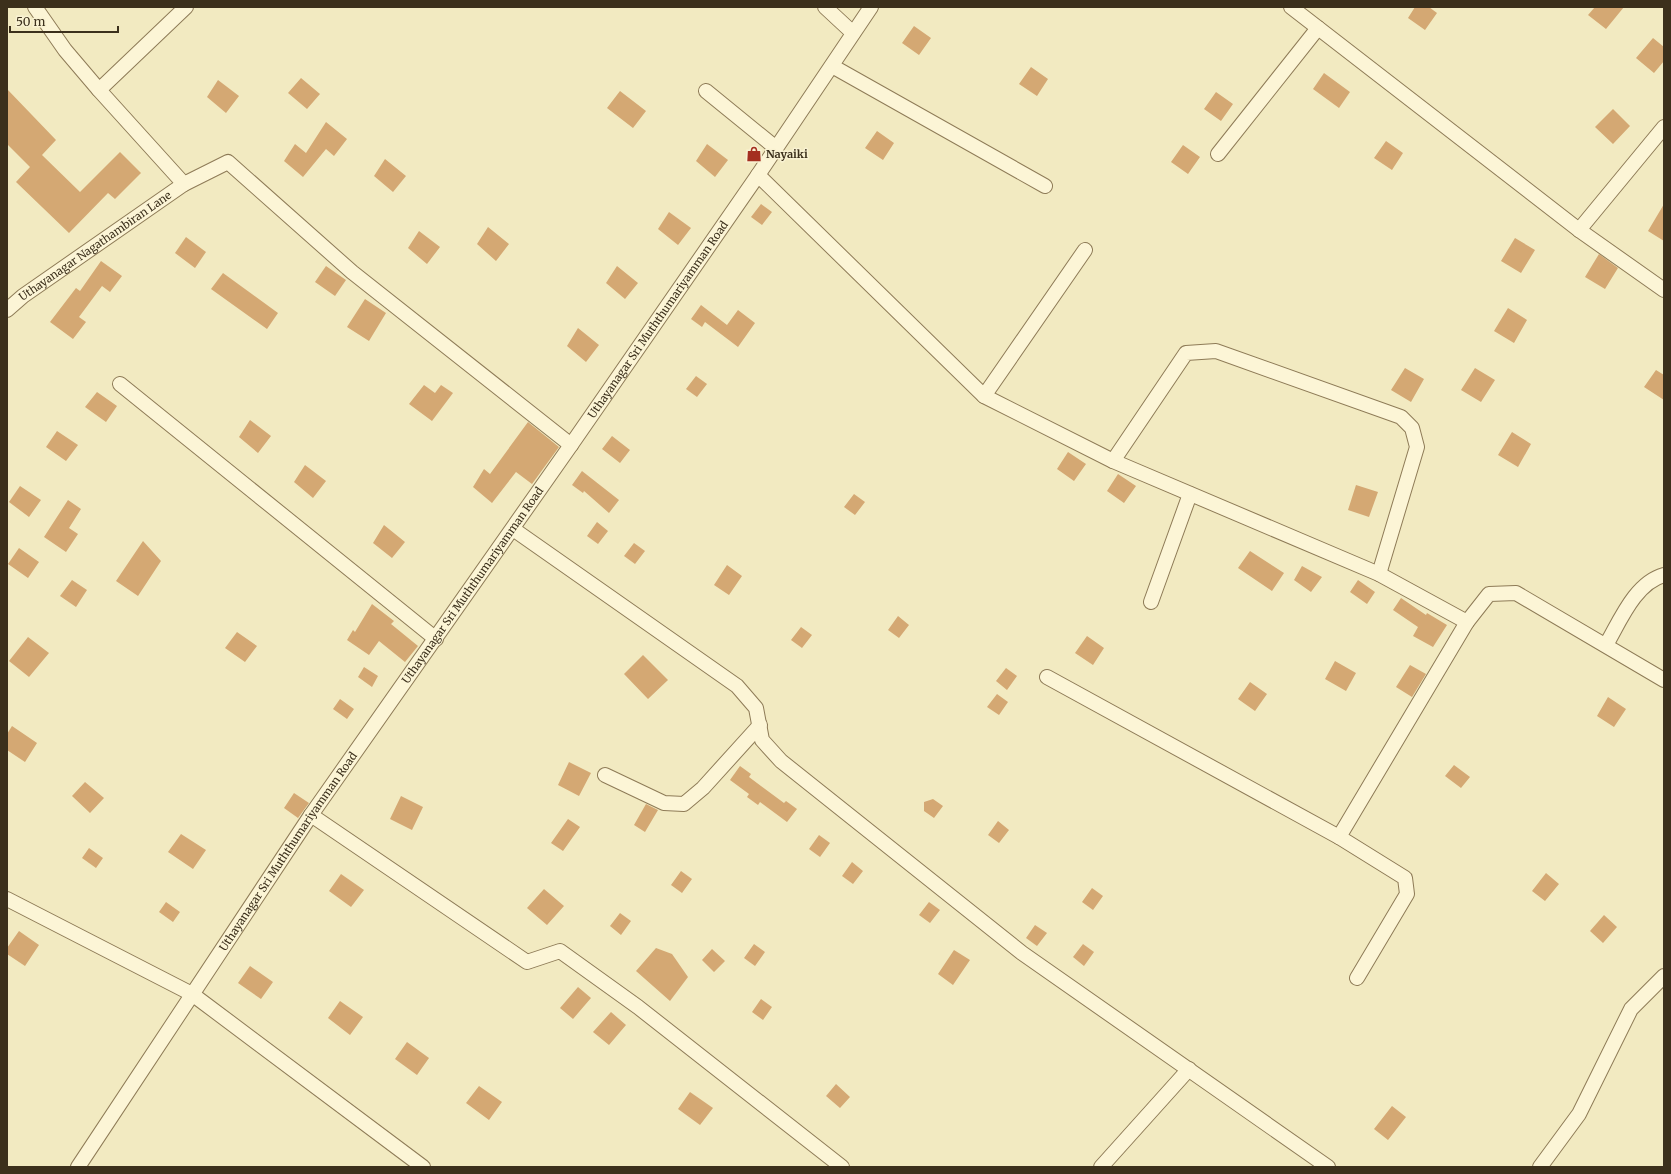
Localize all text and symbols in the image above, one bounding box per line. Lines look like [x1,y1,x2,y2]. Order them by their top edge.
scale bar [10,8,118,34]
text: 50 m [16,14,45,29]
shop icon: Nayaiki [745,145,763,163]
place label: Nayaiki [766,147,808,161]
street label: Uthayanagar Nagathambiran Lane [16,188,174,304]
street label: Uthayanagar Sri Muththumariyamman Road [585,218,731,421]
street label: Uthayanagar Sri Muththumariyamman Road [399,484,547,686]
street label: Uthayanagar Sri Muththumariyamman Road [216,749,360,954]

